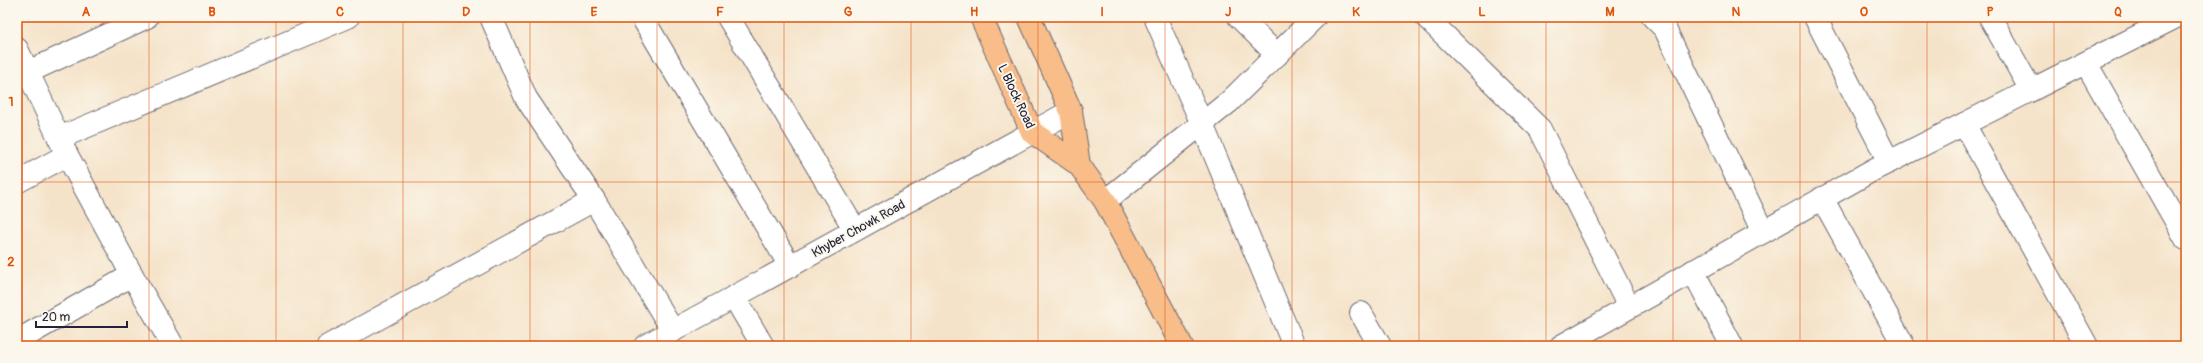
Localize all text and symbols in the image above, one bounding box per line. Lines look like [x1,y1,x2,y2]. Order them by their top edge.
text: A [82,4,91,20]
text: B [208,4,216,20]
text: C [336,4,344,20]
text: D [462,4,470,20]
text: E [591,4,598,20]
text: F [716,4,724,20]
text: G [844,4,853,20]
text: H [970,4,978,20]
text: I [1100,4,1104,20]
text: J [1225,4,1231,20]
text: K [1352,4,1360,20]
text: L [1478,4,1486,20]
text: M [1605,4,1615,20]
text: N [1732,4,1741,20]
text: O [1860,4,1869,20]
text: P [1986,4,1994,20]
text: Q [2114,4,2122,20]
street label: L Block Road [994,62,1038,131]
text: 1 [8,94,14,110]
street label: Khyber Chowk Road [809,197,908,261]
text: 2 [7,254,15,270]
scale bar [36,303,127,329]
text: 20 m [42,310,71,325]

